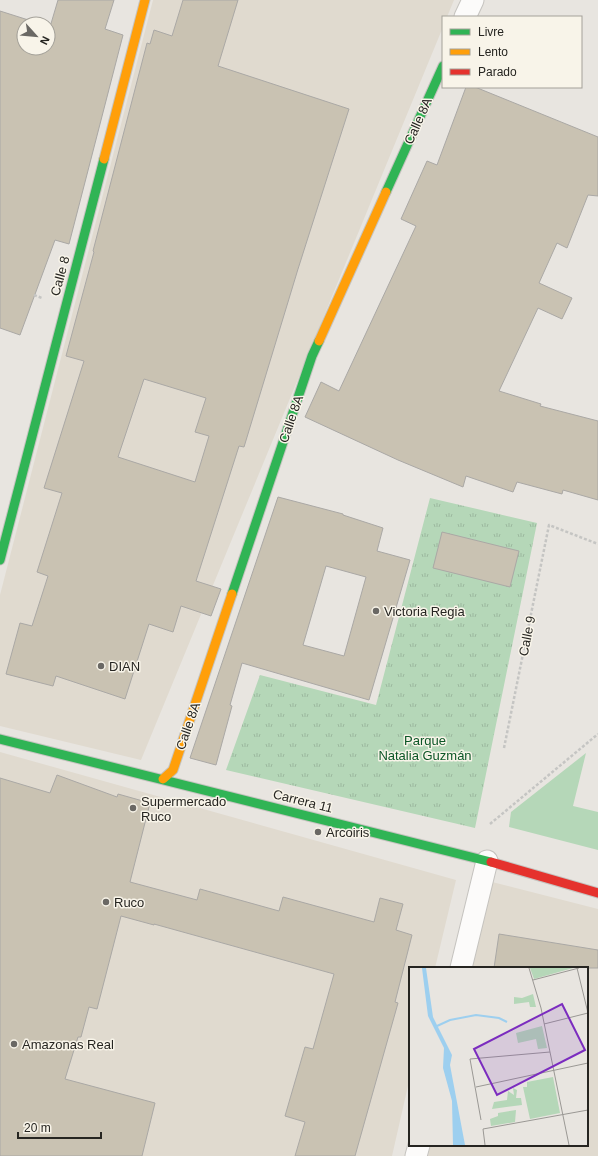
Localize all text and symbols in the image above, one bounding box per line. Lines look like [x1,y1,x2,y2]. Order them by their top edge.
north arrow [16,16,56,56]
legend [442,16,582,88]
text: Livre [478,25,504,39]
text: N [38,34,52,47]
text: Lento [478,45,508,59]
text: Parado [478,65,517,79]
street label: Calle 8A [401,95,435,146]
street label: Calle 8 [48,255,72,297]
street label: Calle 8A [276,393,306,445]
place label: Victoria Regia [384,604,465,619]
marker: Victoria Regia [371,606,381,616]
street label: Calle 9 [516,615,538,657]
place label: DIAN [109,659,140,674]
marker: DIAN [96,661,106,671]
street label: Calle 8A [173,700,203,752]
park label: Parque Natalia Guzmán [378,733,472,763]
street label: Carrera 11 [272,786,334,816]
place label: Supermercado Ruco [141,794,226,824]
marker: Supermercado Ruco [128,803,138,813]
place label: Arcoiris [326,825,370,840]
marker: Arcoiris [313,827,323,837]
place label: Ruco [114,895,144,910]
marker: Ruco [101,897,111,907]
inset map [409,967,588,1146]
place label: Amazonas Real [22,1037,114,1052]
marker: Amazonas Real [9,1039,19,1049]
scale bar [18,1114,101,1140]
text: 20 m [24,1121,51,1135]

